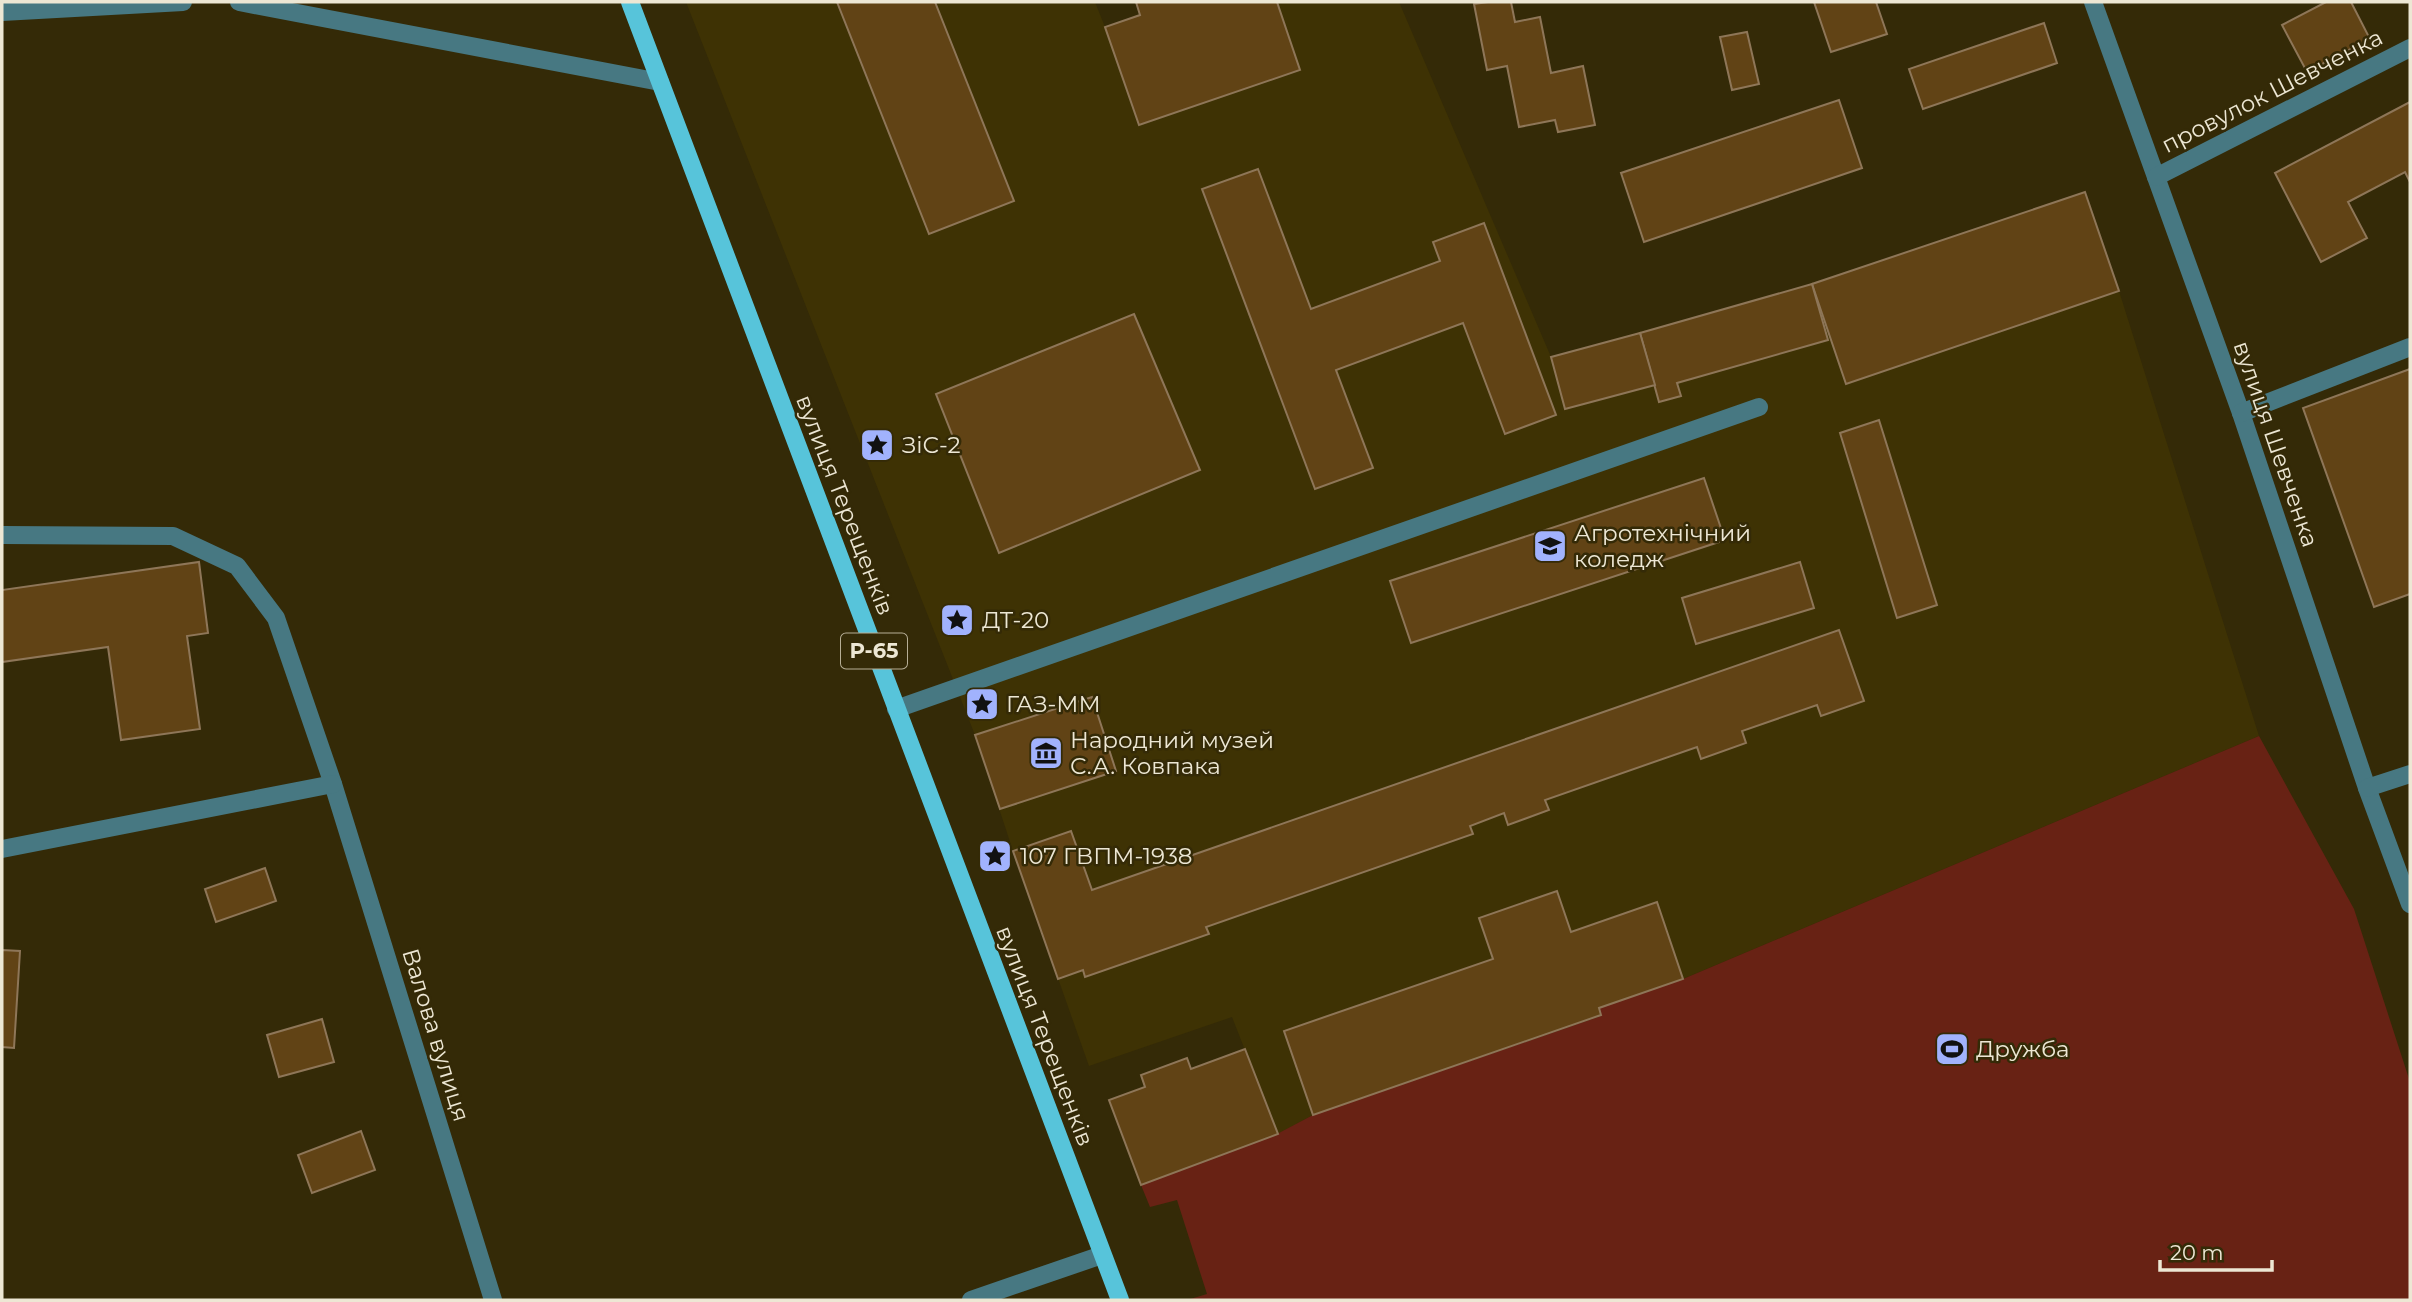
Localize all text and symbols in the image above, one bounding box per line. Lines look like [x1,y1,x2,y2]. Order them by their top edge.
street label: провулок Шевченка [2157,23,2387,159]
street label: вулиця Шевченка [2228,337,2324,551]
street label: вулиця Терещенків [790,391,900,619]
place icon: ЗіС-2 [858,426,896,464]
place label: ЗіС-2 [902,431,961,459]
place label: Агротехнічний коледж [1574,519,1751,573]
school or university icon: Агротехнічний коледж [1531,527,1569,565]
place icon: ДТ-20 [938,601,976,639]
place label: ДТ-20 [982,606,1049,634]
road number: Р-65 [841,634,907,668]
place icon: ГАЗ-ММ [963,685,1001,723]
place label: ГАЗ-ММ [1006,690,1101,718]
place label: Народний музей С.А. Ковпака [1070,726,1274,780]
museum icon: Народний музей С.А. Ковпака [1027,734,1065,772]
place icon: 107 ГВПМ-1938 [976,837,1014,875]
place label: 107 ГВПМ-1938 [1020,842,1193,870]
street label: вулиця Терещенків [990,922,1100,1150]
street label: Валова вулиця [396,945,476,1125]
sports icon: Дружба [1933,1030,1971,1068]
place label: Дружба [1976,1035,2069,1063]
scale bar [2160,1228,2272,1272]
text: 20 m [2170,1240,2224,1265]

